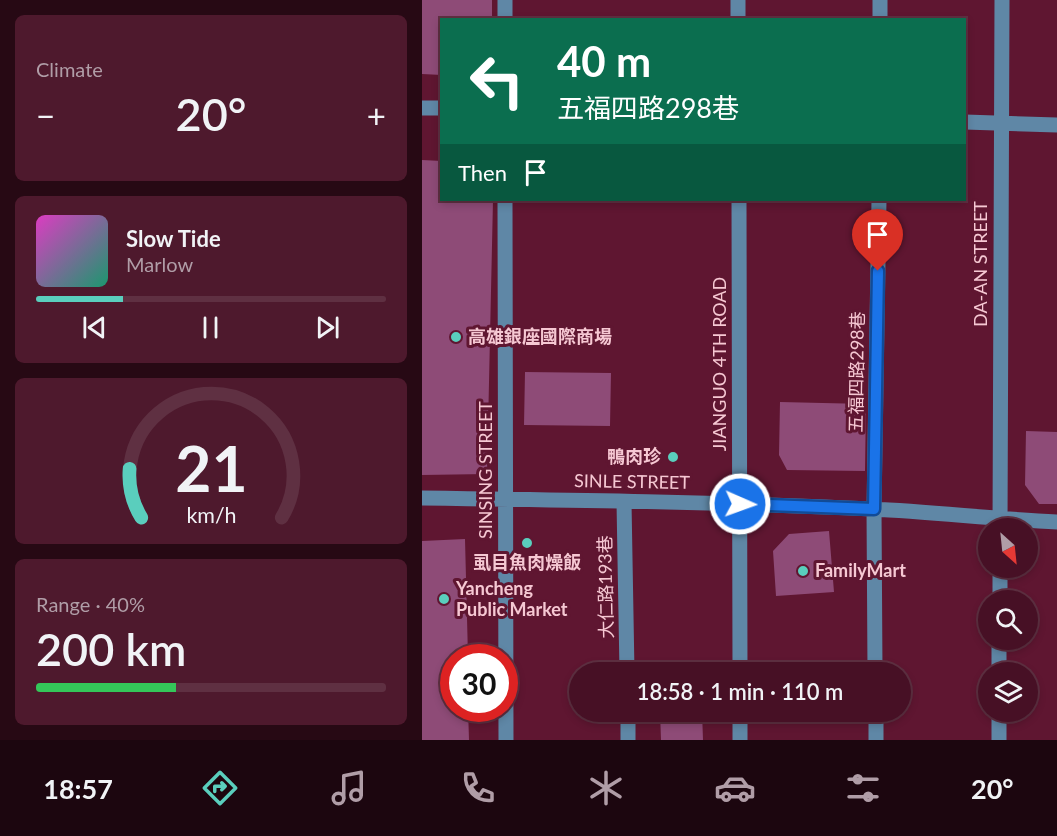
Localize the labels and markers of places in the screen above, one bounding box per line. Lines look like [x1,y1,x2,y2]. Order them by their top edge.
pin [852,209,903,271]
place label: 高雄銀座國際商場 [468,325,612,347]
marker: 高雄銀座國際商場 [449,330,463,344]
place label: 鴨肉珍 [607,445,662,467]
marker: 鴨肉珍 [666,450,680,464]
marker: 虱目魚肉燥飯 [520,536,534,550]
place label: 虱目魚肉燥飯 [473,551,581,573]
place label: FamilyMart [815,559,906,581]
marker: FamilyMart [796,564,810,578]
place label: Yancheng Public Market [455,577,568,620]
marker: Yancheng Public Market [437,592,451,606]

